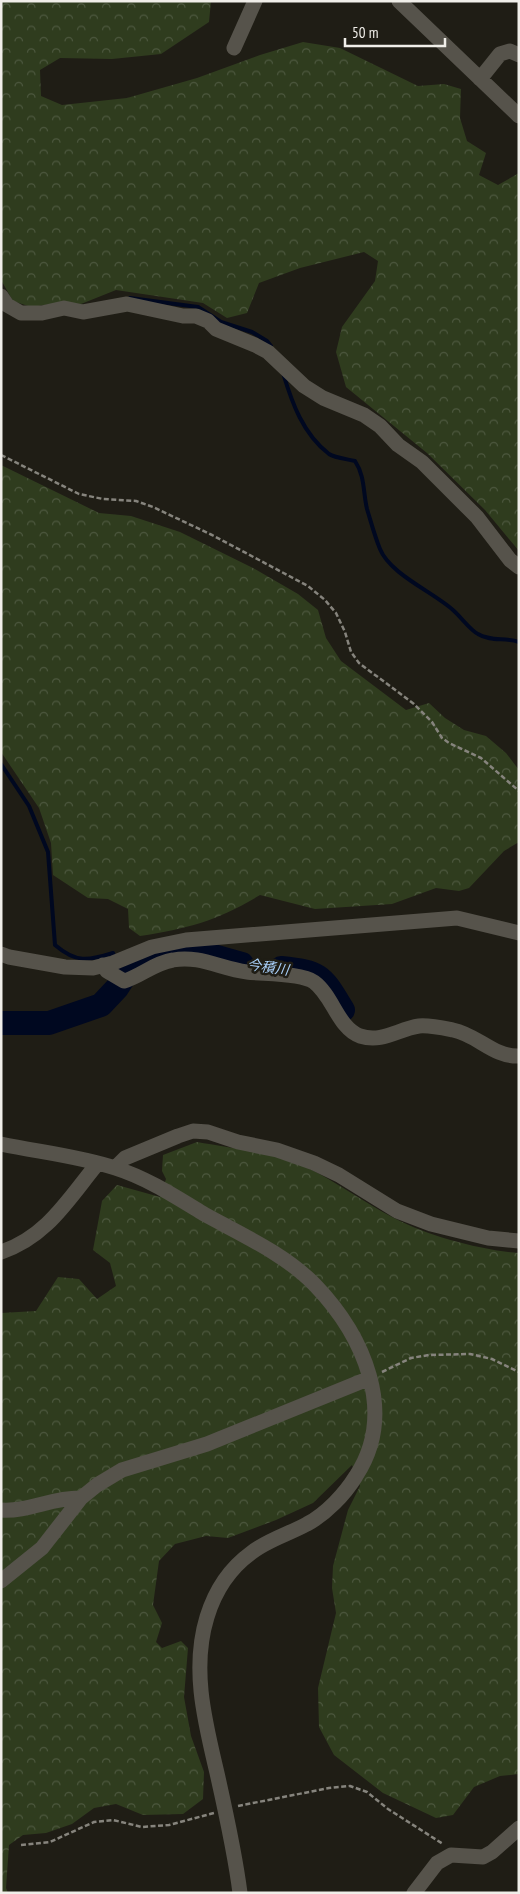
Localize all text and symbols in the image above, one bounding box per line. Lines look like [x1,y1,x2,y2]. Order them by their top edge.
scale bar [345,15,445,47]
text: 50 m [352,23,378,42]
water label: 今積川 [246,955,292,979]

